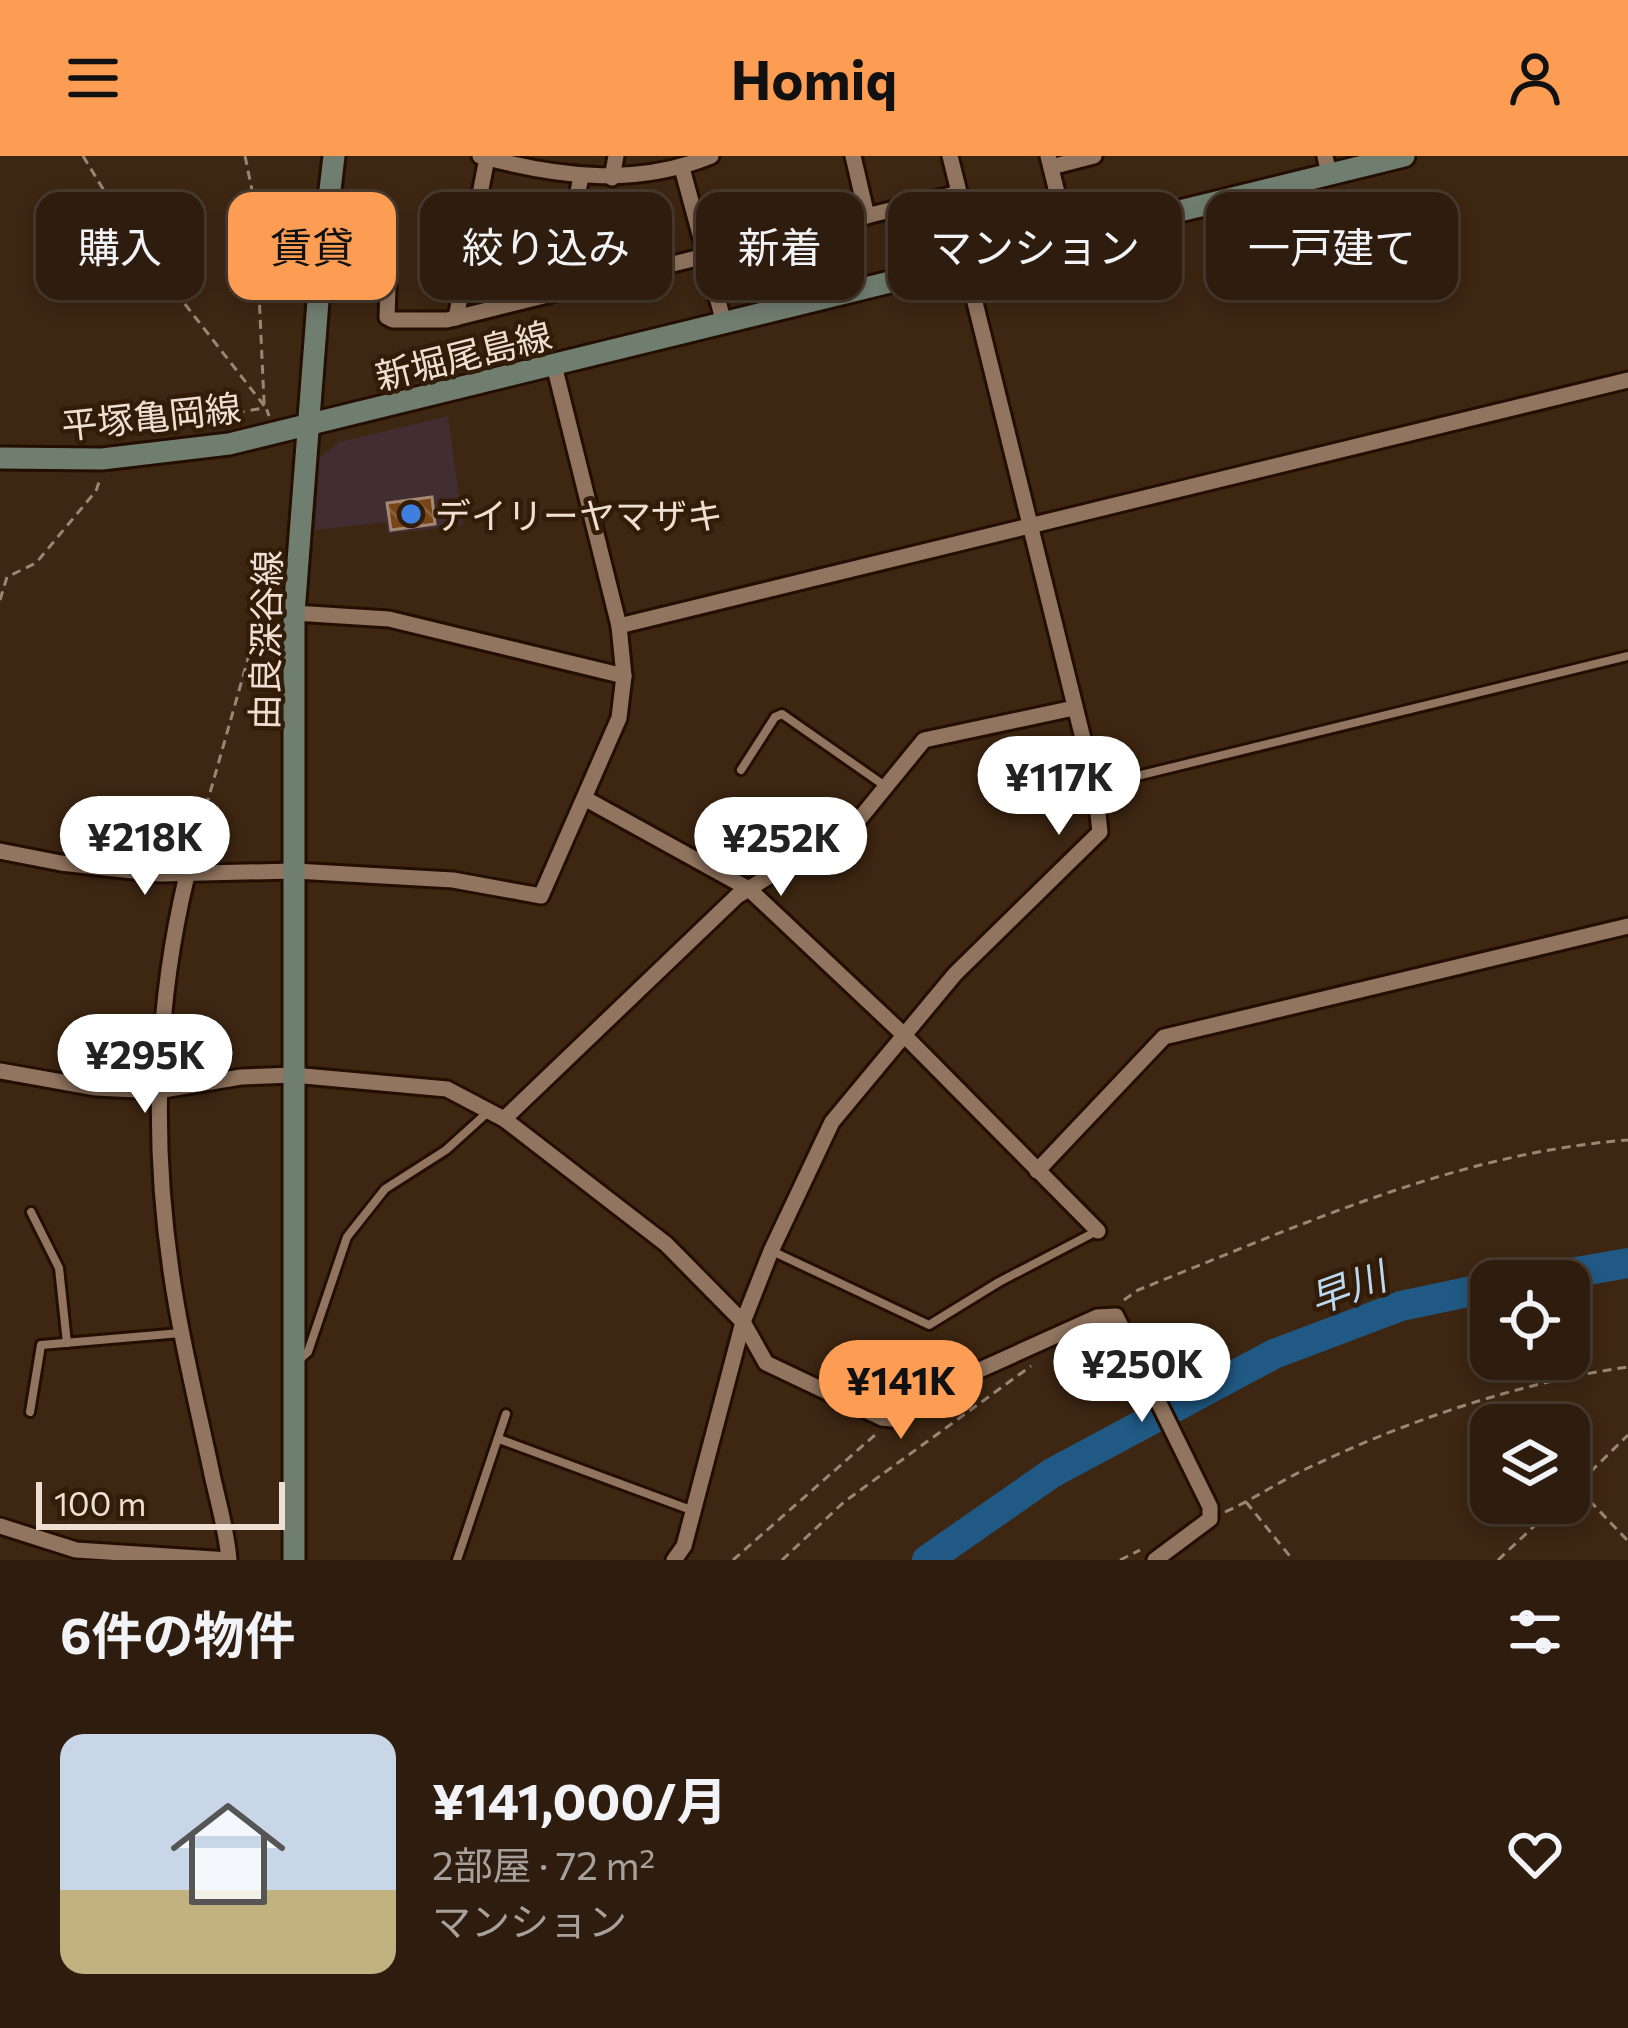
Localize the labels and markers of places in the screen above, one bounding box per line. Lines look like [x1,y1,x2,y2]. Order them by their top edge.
place label: デイリーヤマザキ [435,492,723,536]
marker: デイリーヤマザキ [398,501,424,527]
pin: ¥117K [975,736,1143,838]
pin: ¥218K [61,796,229,898]
pin: ¥252K [697,797,865,899]
pin: ¥295K [61,1014,229,1116]
pin: ¥250K [1058,1323,1226,1425]
pin: ¥141K [817,1340,985,1442]

